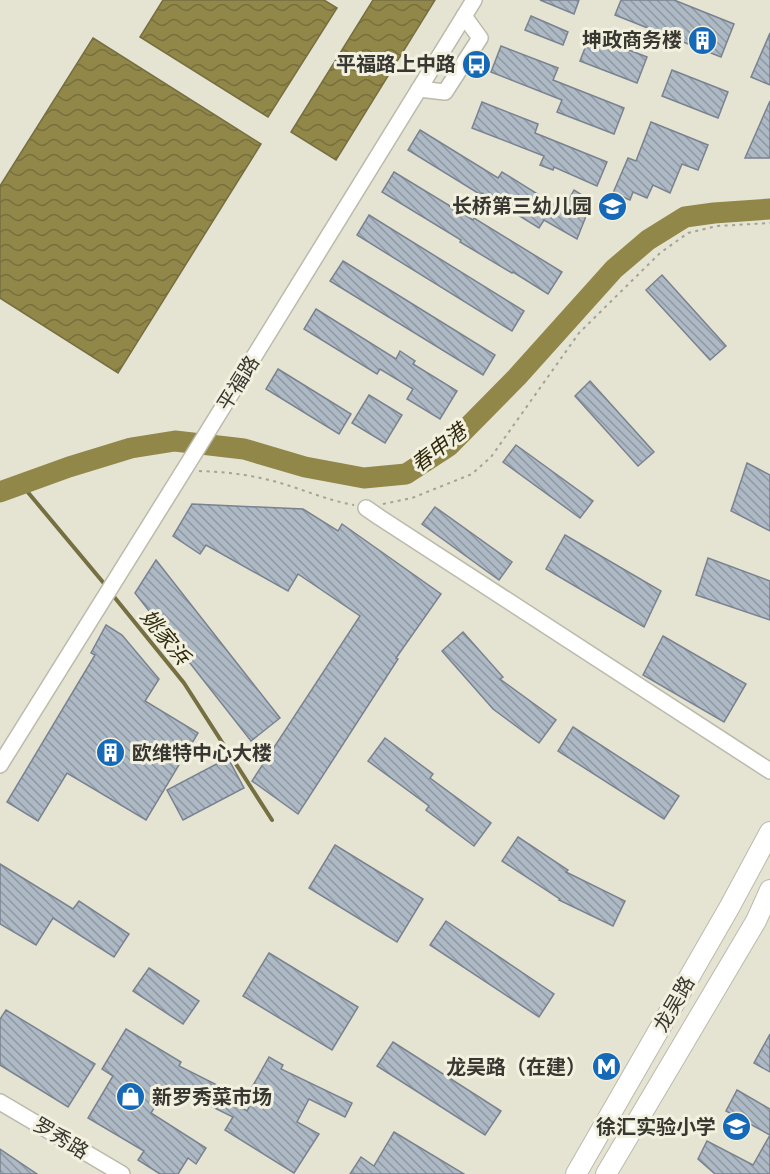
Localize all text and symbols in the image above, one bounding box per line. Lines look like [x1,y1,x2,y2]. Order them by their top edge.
building icon: 坤政商务楼 [687,24,719,56]
place label: 坤政商务楼 [582,28,682,52]
bus stop icon: 平福路上中路 [461,48,493,80]
place label: 平福路上中路 [336,52,456,76]
school or university icon: 长桥第三幼儿园 [597,190,629,222]
place label: 长桥第三幼儿园 [452,194,592,218]
street label: 平福路 [212,351,264,415]
water label: 春申港 [406,417,474,477]
water label: 姚家浜 [136,604,196,671]
building icon: 欧维特中心大楼 [95,737,127,769]
place label: 欧维特中心大楼 [132,741,272,765]
street label: 龙吴路 [649,972,699,1036]
metro station icon: 龙吴路（在建） [591,1051,623,1083]
place label: 龙吴路（在建） [446,1055,586,1079]
shop icon: 新罗秀菜市场 [115,1081,147,1113]
place label: 新罗秀菜市场 [152,1085,272,1109]
school or university icon: 徐汇实验小学 [721,1111,753,1143]
street label: 罗秀路 [29,1112,93,1164]
place label: 徐汇实验小学 [596,1115,716,1139]

